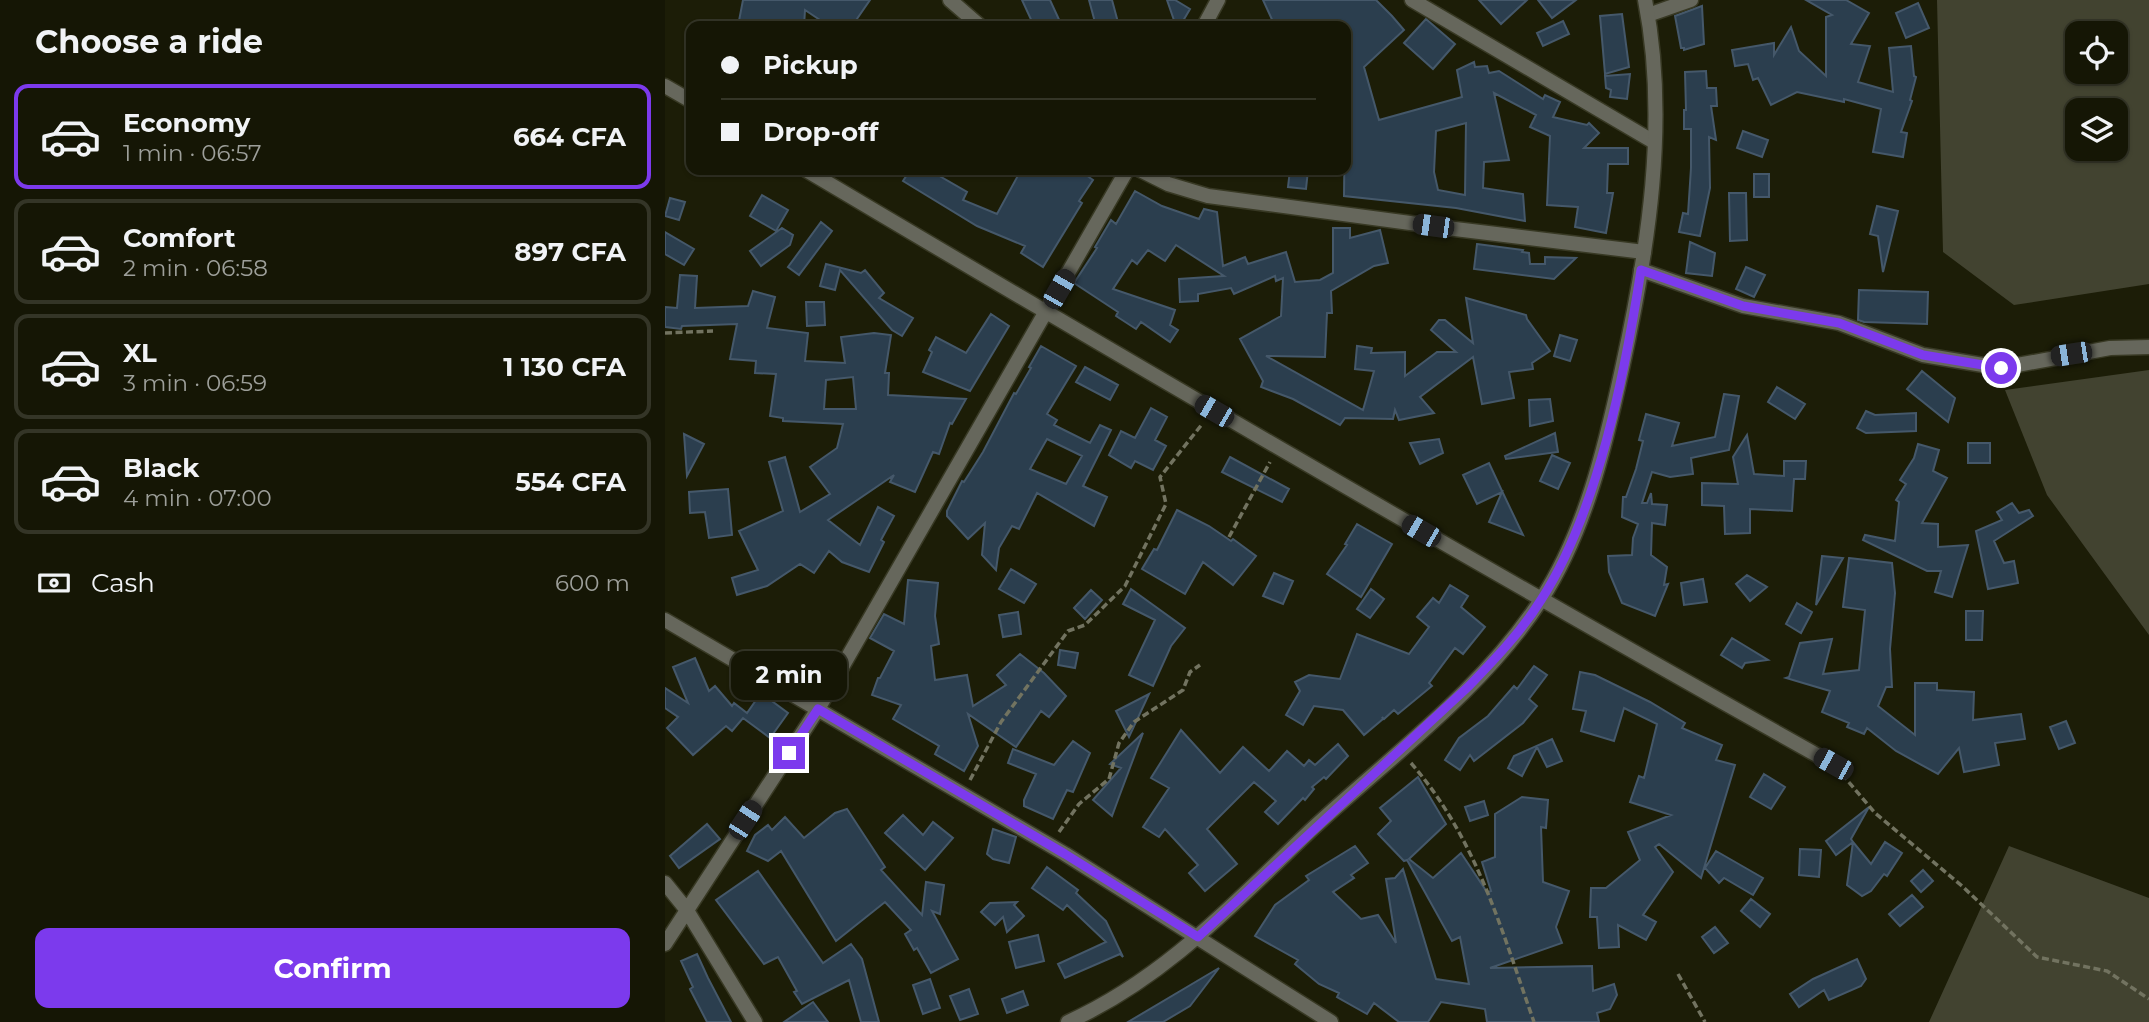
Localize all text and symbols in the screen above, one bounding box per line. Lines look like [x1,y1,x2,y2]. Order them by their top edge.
map controls [2065,21,2128,161]
button: locate [2065,21,2128,84]
text: Choose a ride [35,22,263,61]
text: Pickup [763,49,858,81]
button: layers [2065,98,2128,161]
icon: car [39,105,102,168]
text: Economy [123,107,250,139]
text: Drop-off [763,116,878,148]
text: 664 CFA [513,121,626,153]
text: 1 min · 06:57 [123,139,262,167]
car [1411,213,1456,239]
icon: car [39,220,102,283]
text: Comfort [123,222,235,254]
text: 897 CFA [514,236,626,268]
text: 2 min · 06:58 [123,254,268,282]
car [1040,266,1079,312]
icon: car [39,335,102,398]
text: XL [123,337,157,369]
car [2049,340,2094,368]
text: 1 130 CFA [503,351,626,383]
route start [1985,352,2017,384]
text: 3 min · 06:59 [123,369,267,397]
car [1191,391,1238,431]
icon: car [39,450,102,513]
text: Black [123,452,199,484]
text: 554 CFA [515,466,626,498]
text: 4 min · 07:00 [123,484,272,512]
car [1398,511,1445,551]
icon: cash [35,564,73,602]
text: Cash [91,567,155,599]
text: 600 m [555,569,630,597]
callout: 2 min [731,652,847,700]
text: 2 min [755,661,823,689]
route end [773,737,805,769]
car [1810,745,1857,783]
car [725,797,766,843]
button: Confirm [35,928,630,1008]

